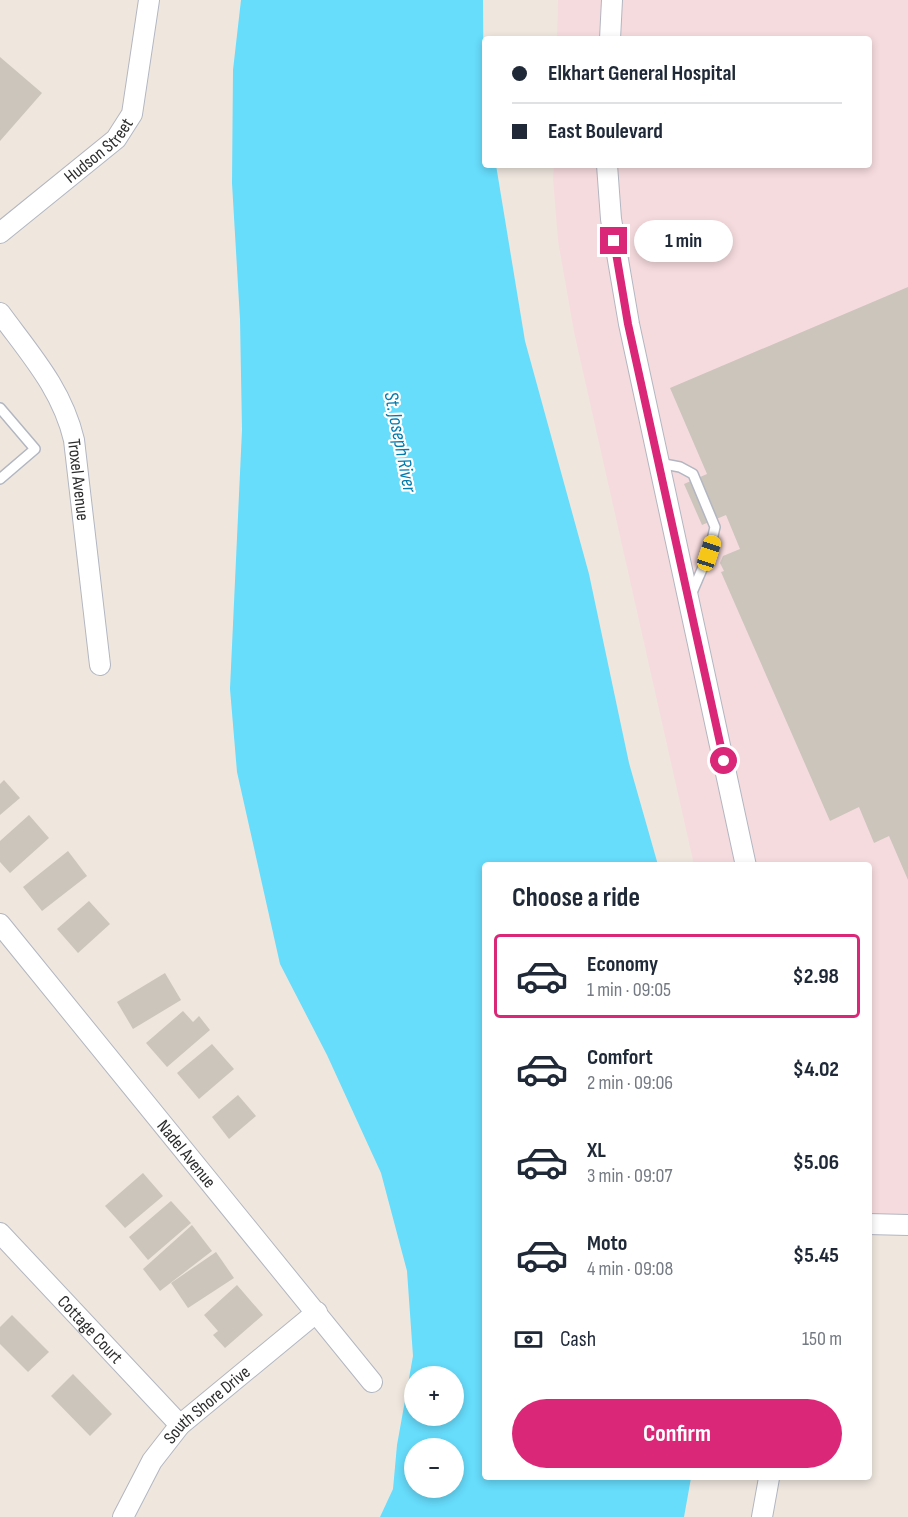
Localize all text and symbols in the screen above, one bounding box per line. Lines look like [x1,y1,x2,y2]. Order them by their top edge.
text: Elkhart General Hospital [548,60,736,87]
street label: Hudson Street [60,113,138,187]
text: East Boulevard [548,118,663,145]
callout: 1 min [635,220,734,262]
route end [600,227,627,254]
text: 1 min [665,229,702,253]
water label: St. Joseph River [379,390,422,495]
street label: Troxel Avenue [63,438,94,522]
car [695,533,723,573]
route start [710,747,737,774]
text: Choose a ride [512,882,640,914]
icon: car [515,949,569,1003]
text: Economy [587,951,658,978]
text: $2.98 [793,963,839,990]
text: 1 min · 09:05 [587,978,671,1002]
icon: car [515,1042,569,1096]
text: Comfort [587,1044,653,1071]
text: $4.02 [793,1056,839,1083]
text: 2 min · 09:06 [587,1071,673,1095]
street label: Nadel Avenue [153,1116,220,1192]
icon: car [515,1135,569,1189]
text: XL [587,1137,606,1164]
text: $5.06 [793,1149,839,1176]
text: 3 min · 09:07 [587,1164,672,1188]
icon: car [515,1228,569,1282]
text: Moto [587,1230,627,1257]
text: $5.45 [793,1242,839,1269]
text: 4 min · 09:08 [587,1257,673,1281]
street label: Cottage Court [53,1291,128,1368]
icon: cash [512,1323,545,1356]
text: Cash [560,1326,596,1353]
text: 150 m [802,1327,842,1351]
street label: South Shore Drive [159,1361,254,1448]
map controls [404,1366,464,1498]
button: + [404,1366,464,1426]
button: Confirm [512,1399,842,1468]
button: − [404,1438,464,1498]

